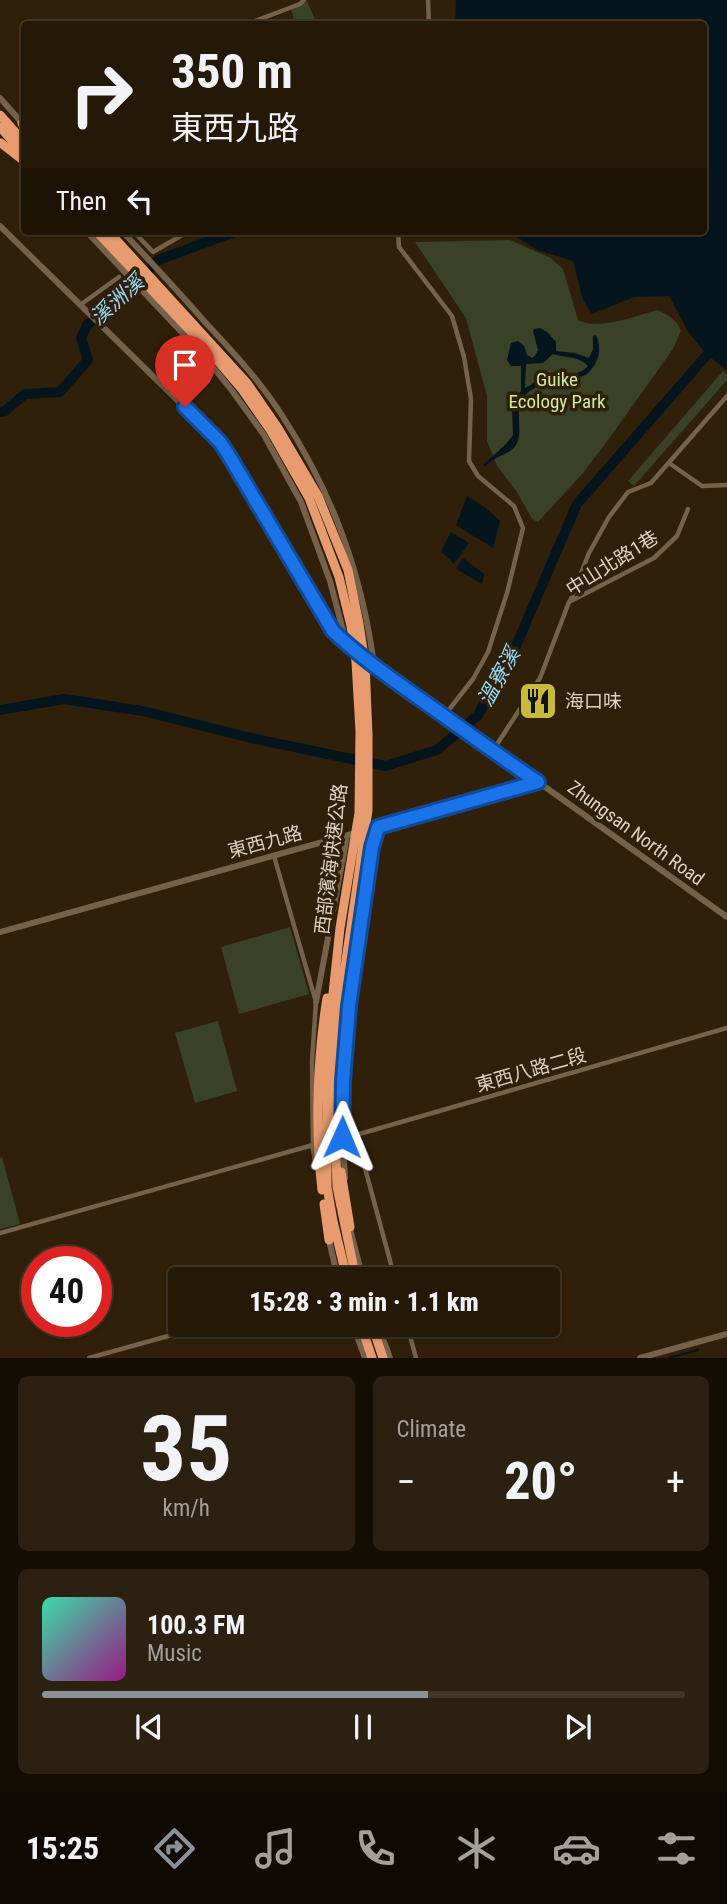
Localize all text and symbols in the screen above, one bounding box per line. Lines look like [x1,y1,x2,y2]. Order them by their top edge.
text: 350 m [171,43,293,100]
icon: right [56,49,147,140]
text: 東西九路 [171,109,299,147]
icon: left [121,182,159,220]
text: Then [56,186,107,216]
water label: 溪洲溪 [86,268,151,330]
pin [155,335,215,407]
icon: arrive [166,346,204,384]
park label: Guike Ecology Park [508,368,606,413]
street label: 中山北路1巷 [562,526,662,600]
water label: 溫寮溪 [473,641,526,710]
restaurant icon: 海口味 [517,680,559,722]
place label: 海口味 [565,690,622,713]
street label: Zhungsan North Road [563,776,709,890]
street label: 西部濱海快速公路 [310,782,352,936]
street label: 東西九路 [225,821,305,863]
street label: 東西八路二段 [473,1043,589,1097]
position arrow [305,1100,379,1174]
speed limit sign: 40 [21,1246,112,1337]
text: 15:28 · 3 min · 1.1 km [249,1287,479,1317]
text: 35 [140,1396,232,1502]
text: Climate [397,1416,466,1443]
text: 20° [504,1451,577,1512]
text: − [397,1460,416,1504]
text: + [666,1460,685,1504]
text: km/h [163,1495,210,1522]
text: 100.3 FM [147,1610,245,1640]
text: Music [147,1640,202,1667]
icon: previous [130,1708,168,1746]
icon: pause [344,1708,382,1746]
icon: next [559,1708,597,1746]
icon: directions [150,1824,199,1873]
icon: music [251,1824,300,1873]
icon: phone [351,1824,400,1873]
icon: climate [452,1824,501,1873]
icon: car [552,1824,601,1873]
icon: filters [652,1824,701,1873]
text: 15:25 [26,1829,99,1867]

